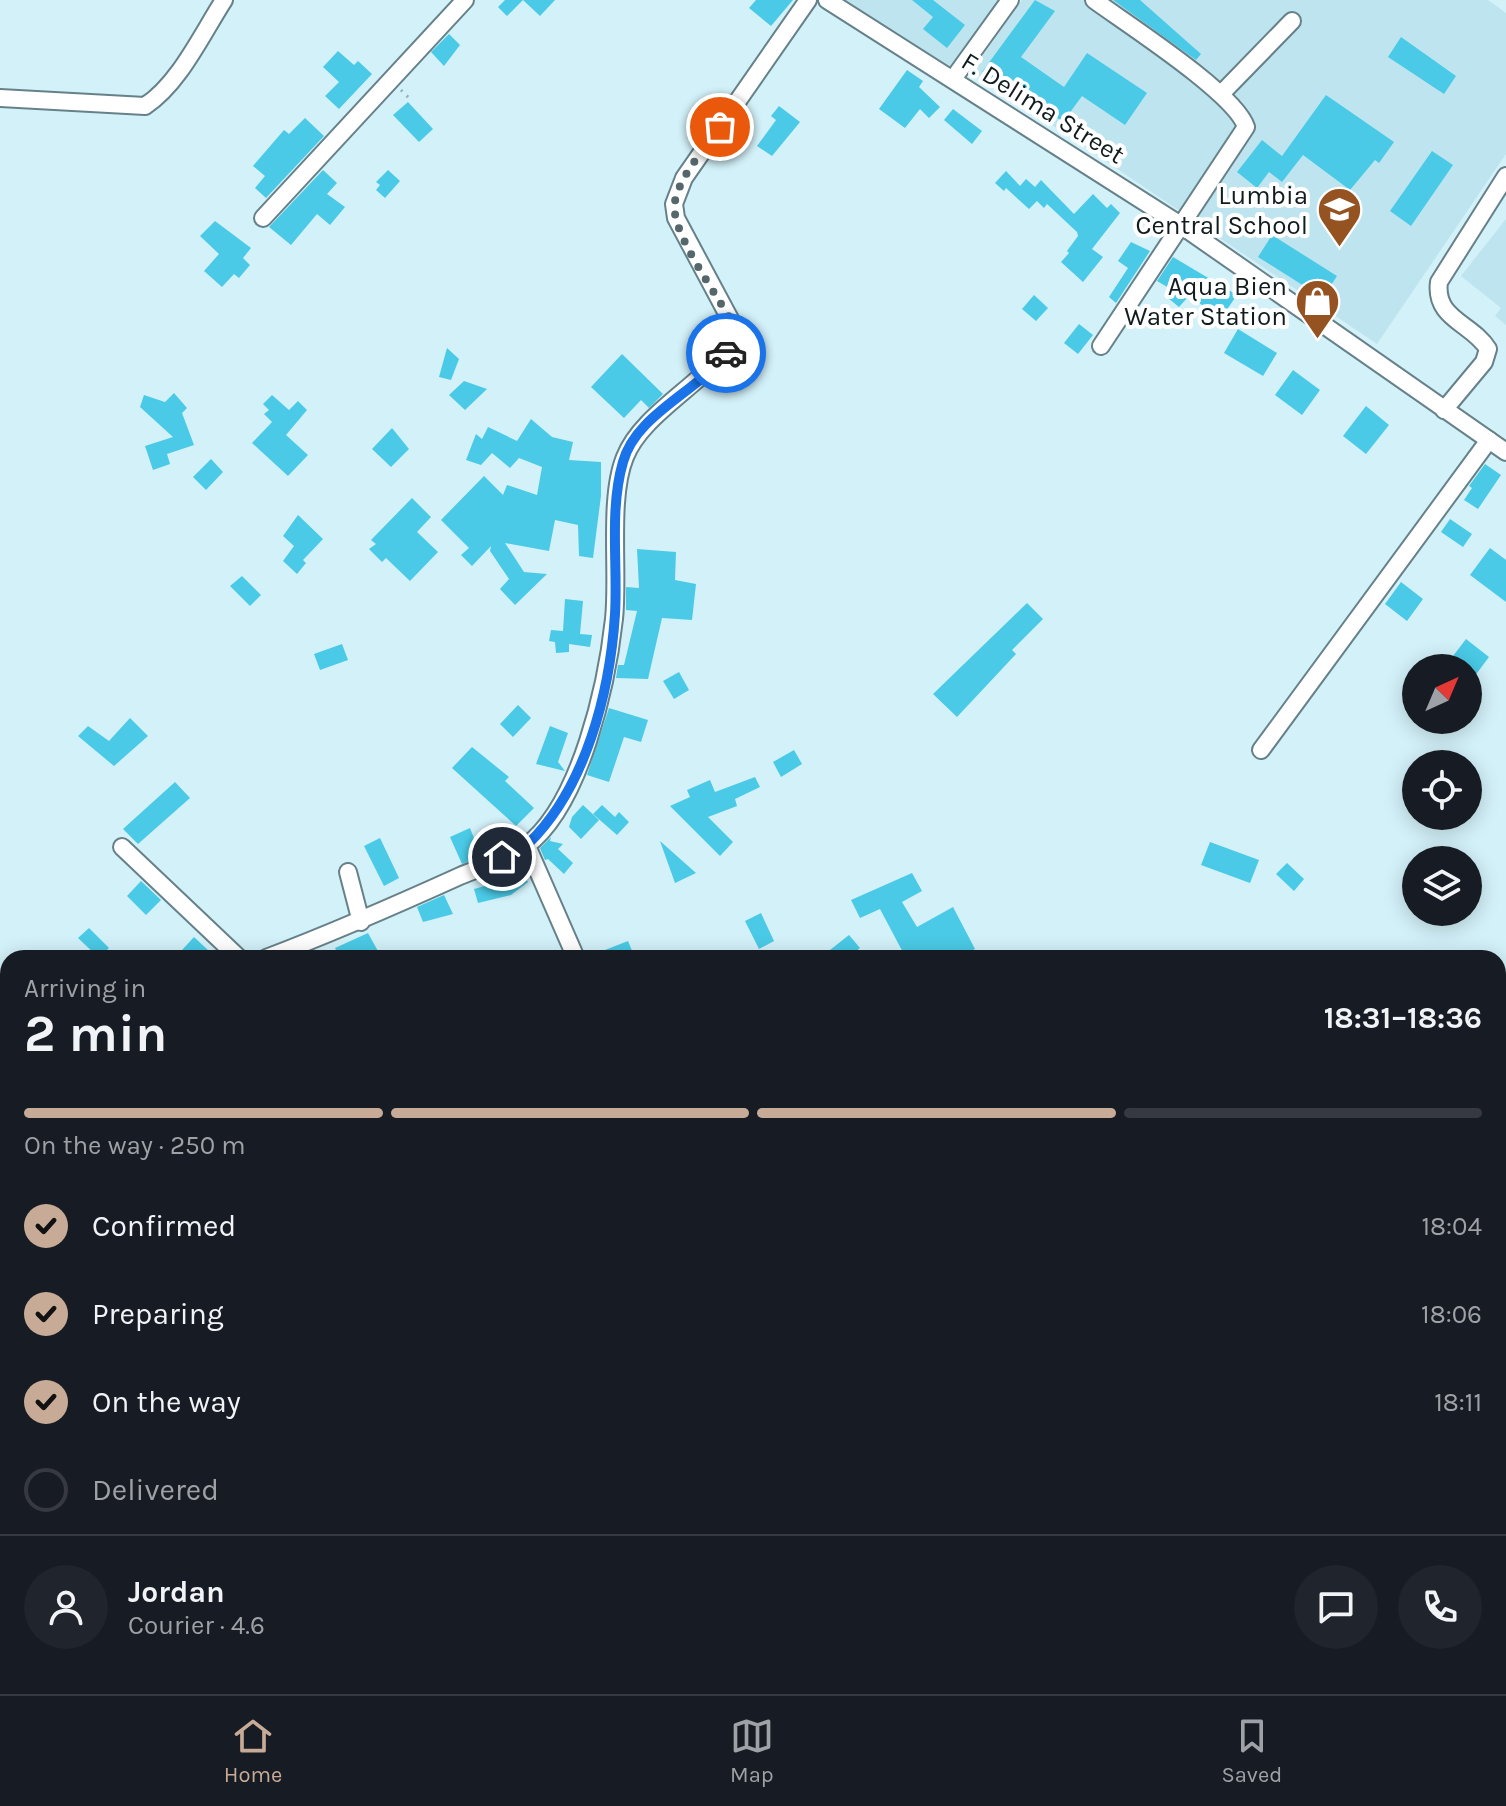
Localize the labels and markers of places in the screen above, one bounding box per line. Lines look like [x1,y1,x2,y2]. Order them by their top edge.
pin [686,93,754,161]
place label: Lumbia Central School [1136,180,1308,241]
school or university icon: Lumbia Central School [1315,186,1363,249]
place label: Aqua Bien Water Station [1124,271,1287,332]
shop icon: Aqua Bien Water Station [1294,277,1342,340]
pin [468,823,536,891]

